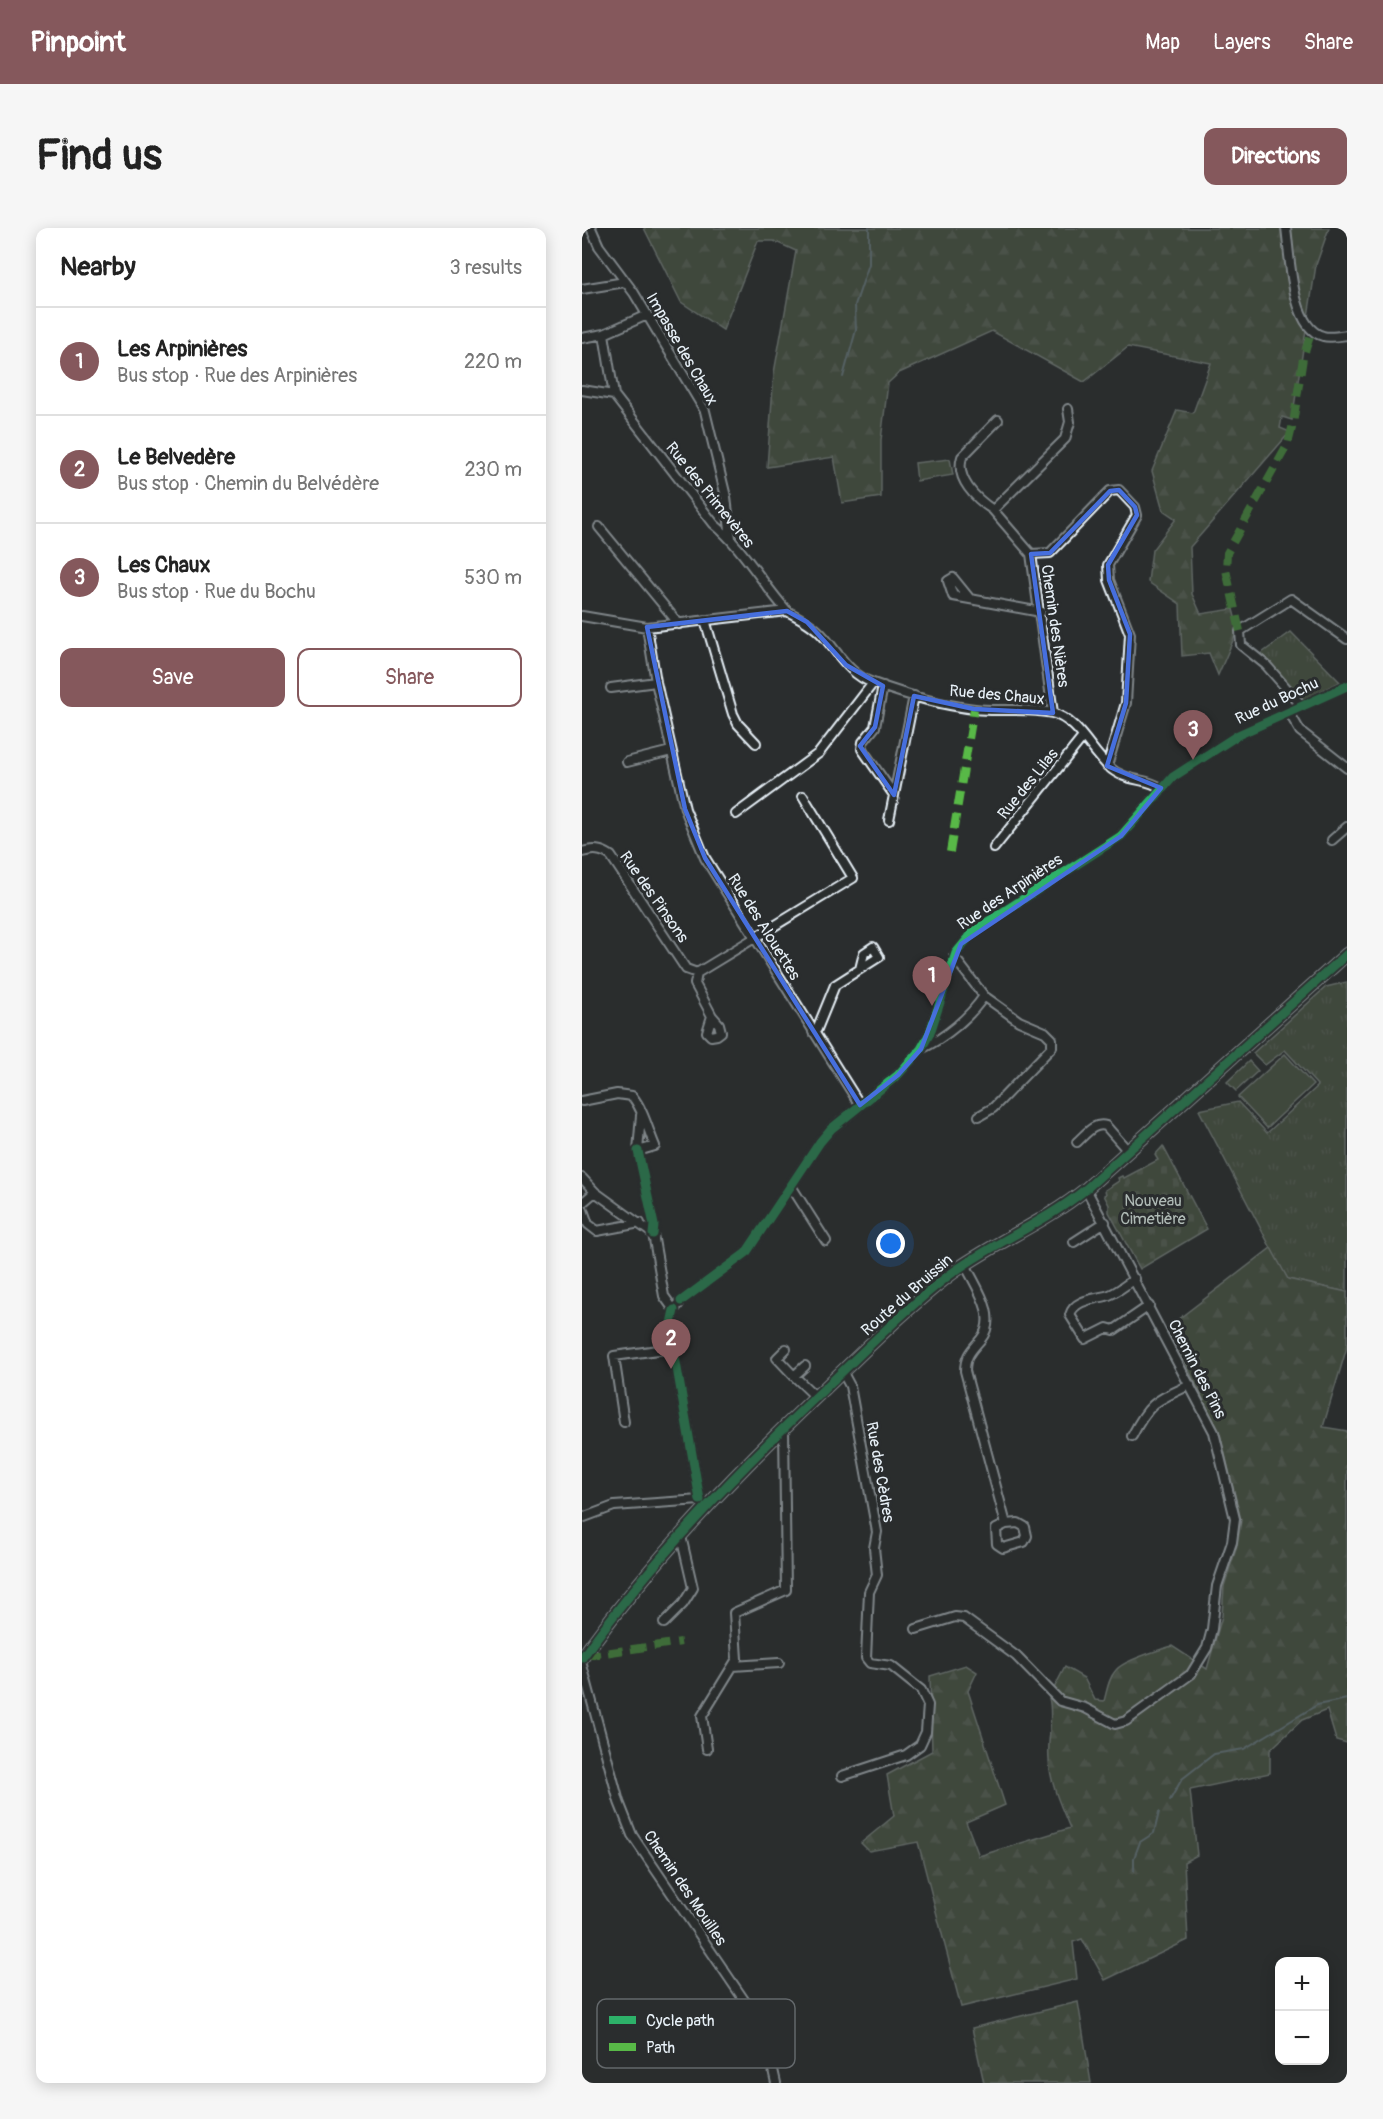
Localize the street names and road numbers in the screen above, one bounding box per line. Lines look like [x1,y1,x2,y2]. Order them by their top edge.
street label: Impasse des Chaux [642,289,722,409]
street label: Rue des Primevères [661,438,759,552]
street label: Chemin des Nières [1036,563,1074,689]
street label: Rue du Bochu [1232,673,1322,729]
street label: Rue des Chaux [948,681,1046,709]
street label: Rue des Lilas [993,744,1063,824]
street label: Rue des Pinsons [615,847,693,947]
street label: Rue des Arpinières [954,849,1066,935]
street label: Rue des Alouettes [723,870,805,984]
street label: Route du Bruissin [857,1250,957,1340]
street label: Chemin des Pins [1163,1316,1231,1422]
street label: Rue des Cèdres [861,1420,899,1524]
street label: Chemin des Mouilles [639,1827,731,1949]

